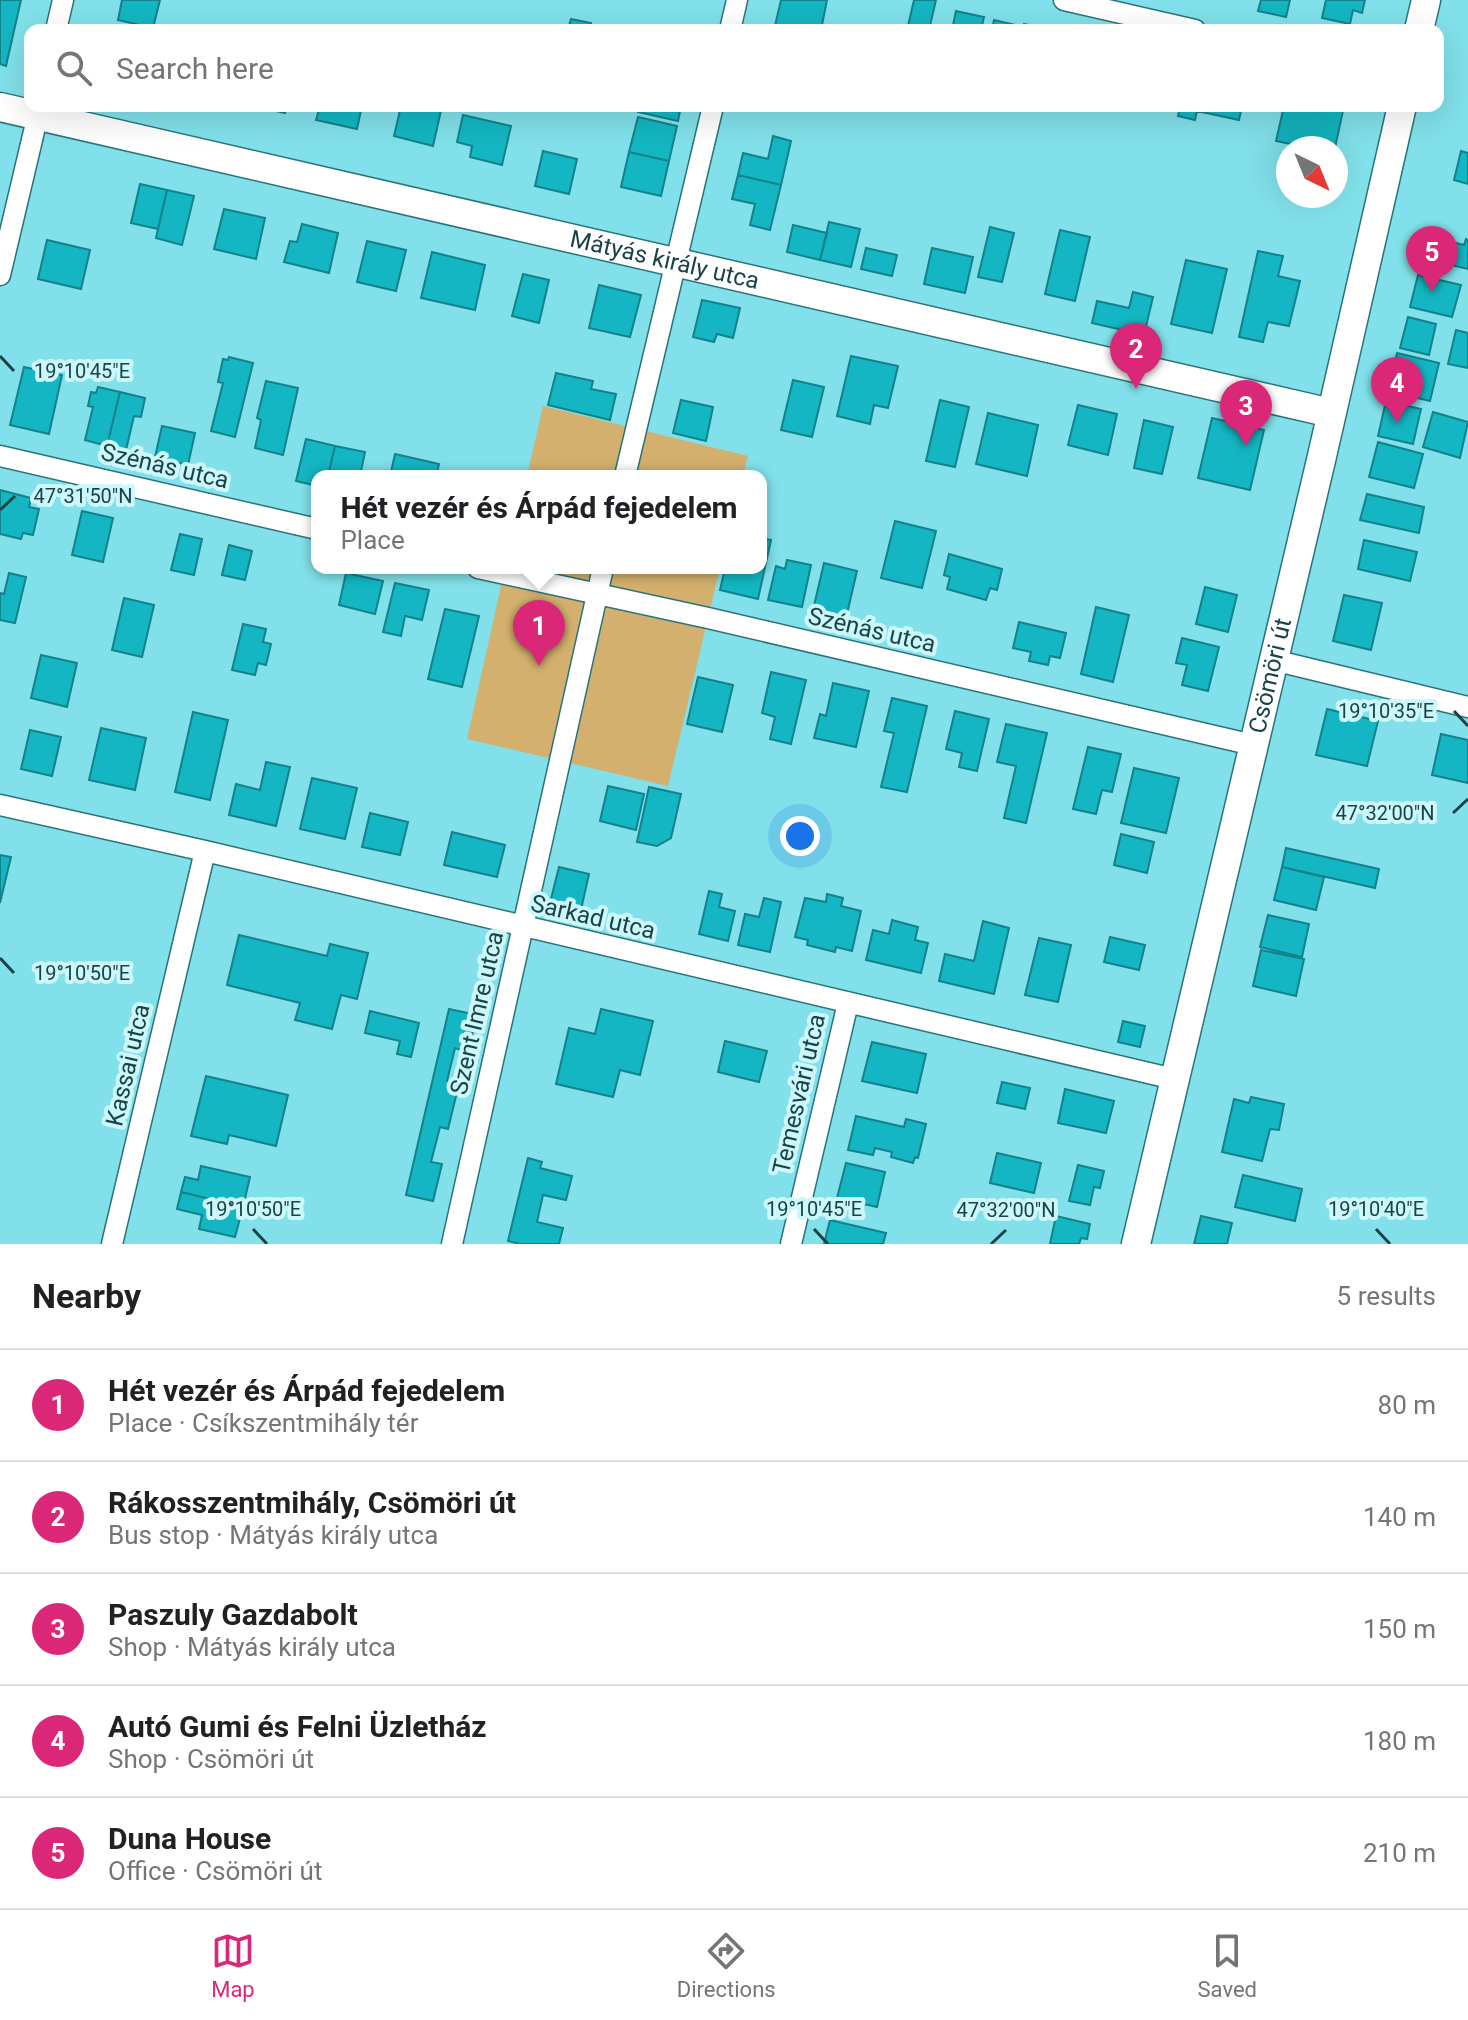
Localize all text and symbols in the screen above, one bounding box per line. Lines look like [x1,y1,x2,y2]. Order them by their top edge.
search box [24,24,1444,112]
icon: search [52,46,96,90]
text: Search here [116,51,274,86]
north arrow [1276,136,1348,208]
street label: Mátyás király utca [567,225,762,295]
pin: 5 [1406,226,1458,292]
pin: 2 [1110,323,1162,389]
pin: 4 [1371,357,1423,423]
text: 19°10'45"E [34,359,130,383]
pin: 3 [1220,380,1272,446]
street label: Szénás utca [98,438,232,494]
popup [311,470,767,574]
text: 47°31'50"N [33,484,133,508]
text: Hét vezér és Árpád fejedelem [340,490,738,525]
text: Place [340,525,405,555]
pin: 1 [513,600,565,666]
street label: Szénás utca [805,602,939,658]
street label: Csömöri út [1243,615,1297,736]
text: 19°10'35"E [1338,699,1434,723]
text: 47°32'00"N [1335,801,1435,825]
your location [780,816,820,856]
street label: Sarkad utca [528,889,658,945]
street label: Szent Imre utca [445,929,509,1097]
text: 19°10'50"E [34,961,130,985]
street label: Kassai utca [100,1001,156,1129]
street label: Temesvári utca [767,1011,831,1177]
text: 19°10'50"E [205,1197,301,1221]
text: 19°10'45"E [766,1197,862,1221]
text: 19°10'40"E [1328,1197,1424,1221]
text: 47°32'00"N [956,1198,1056,1222]
text: Nearby [32,1276,141,1316]
text: 5 results [1337,1281,1436,1311]
text: Hét vezér és Árpád fejedelem [108,1373,505,1408]
text: 1 [51,1390,65,1420]
text: 80 m [1378,1390,1436,1420]
text: Place · Csíkszentmihály tér [108,1408,418,1438]
text: Rákosszentmihály, Csömöri út [108,1485,516,1520]
text: 2 [51,1502,65,1532]
text: 140 m [1363,1502,1436,1532]
text: Bus stop · Mátyás király utca [108,1520,438,1550]
text: Paszuly Gazdabolt [108,1597,358,1632]
text: 3 [51,1614,65,1644]
text: 150 m [1363,1614,1436,1644]
text: Shop · Mátyás király utca [108,1632,396,1662]
text: Autó Gumi és Felni Üzletház [108,1709,487,1744]
text: 4 [51,1726,65,1756]
text: 180 m [1363,1726,1436,1756]
text: Shop · Csömöri út [108,1744,314,1774]
text: Duna House [108,1821,271,1856]
text: 5 [51,1838,65,1868]
text: 210 m [1363,1838,1436,1868]
text: Office · Csömöri út [108,1856,322,1886]
tab: Map [211,1929,255,2002]
tab: Directions [677,1929,776,2002]
tab: Saved [1198,1929,1257,2002]

